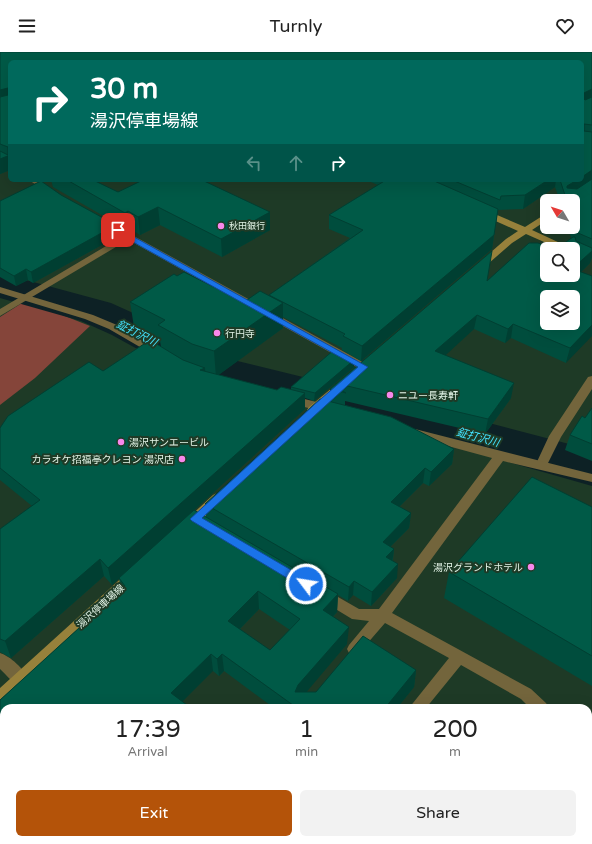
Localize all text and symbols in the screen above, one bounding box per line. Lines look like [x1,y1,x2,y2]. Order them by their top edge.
icon: menu [16,15,38,37]
text: Turnly [270,15,322,37]
icon: heart [554,15,576,37]
text: 30 m [90,72,158,106]
icon: right [24,76,76,128]
text: 湯沢停車場線 [90,110,198,132]
icon: left [243,152,265,174]
icon: ahead [285,152,307,174]
icon: right [327,152,349,174]
north arrow [540,194,580,234]
map controls [540,194,580,330]
pin [101,213,135,247]
icon: arrive [107,219,129,241]
marker: 秋田銀行 [216,221,226,231]
place label: 秋田銀行 [229,221,265,232]
button: search [540,242,580,282]
button: layers [540,290,580,330]
water label: 鉦打沢川 [114,318,160,350]
marker: 行円寺 [212,328,222,338]
place label: 行円寺 [225,328,255,340]
marker: ニユー長寿軒 [385,390,395,400]
place label: ニユー長寿軒 [398,390,458,402]
water label: 鉦打沢川 [455,426,502,450]
marker: 湯沢サンエービル [116,437,126,447]
place label: 湯沢サンエービル [129,437,209,449]
place label: カラオケ招福亭クレヨン 湯沢店 [31,454,174,466]
marker: カラオケ招福亭クレヨン 湯沢店 [177,454,187,464]
place label: 湯沢グランドホテル [433,562,523,574]
marker: 湯沢グランドホテル [526,562,536,572]
position arrow [285,563,327,605]
street label: 湯沢停車場線 [74,582,127,631]
text: 17:39 [114,715,181,744]
text: 1 [299,715,314,744]
text: 200 [432,715,478,744]
text: Arrival [127,744,168,760]
text: min [295,744,318,760]
text: m [449,744,461,760]
button: Exit [16,790,292,836]
button: Share [300,790,576,836]

